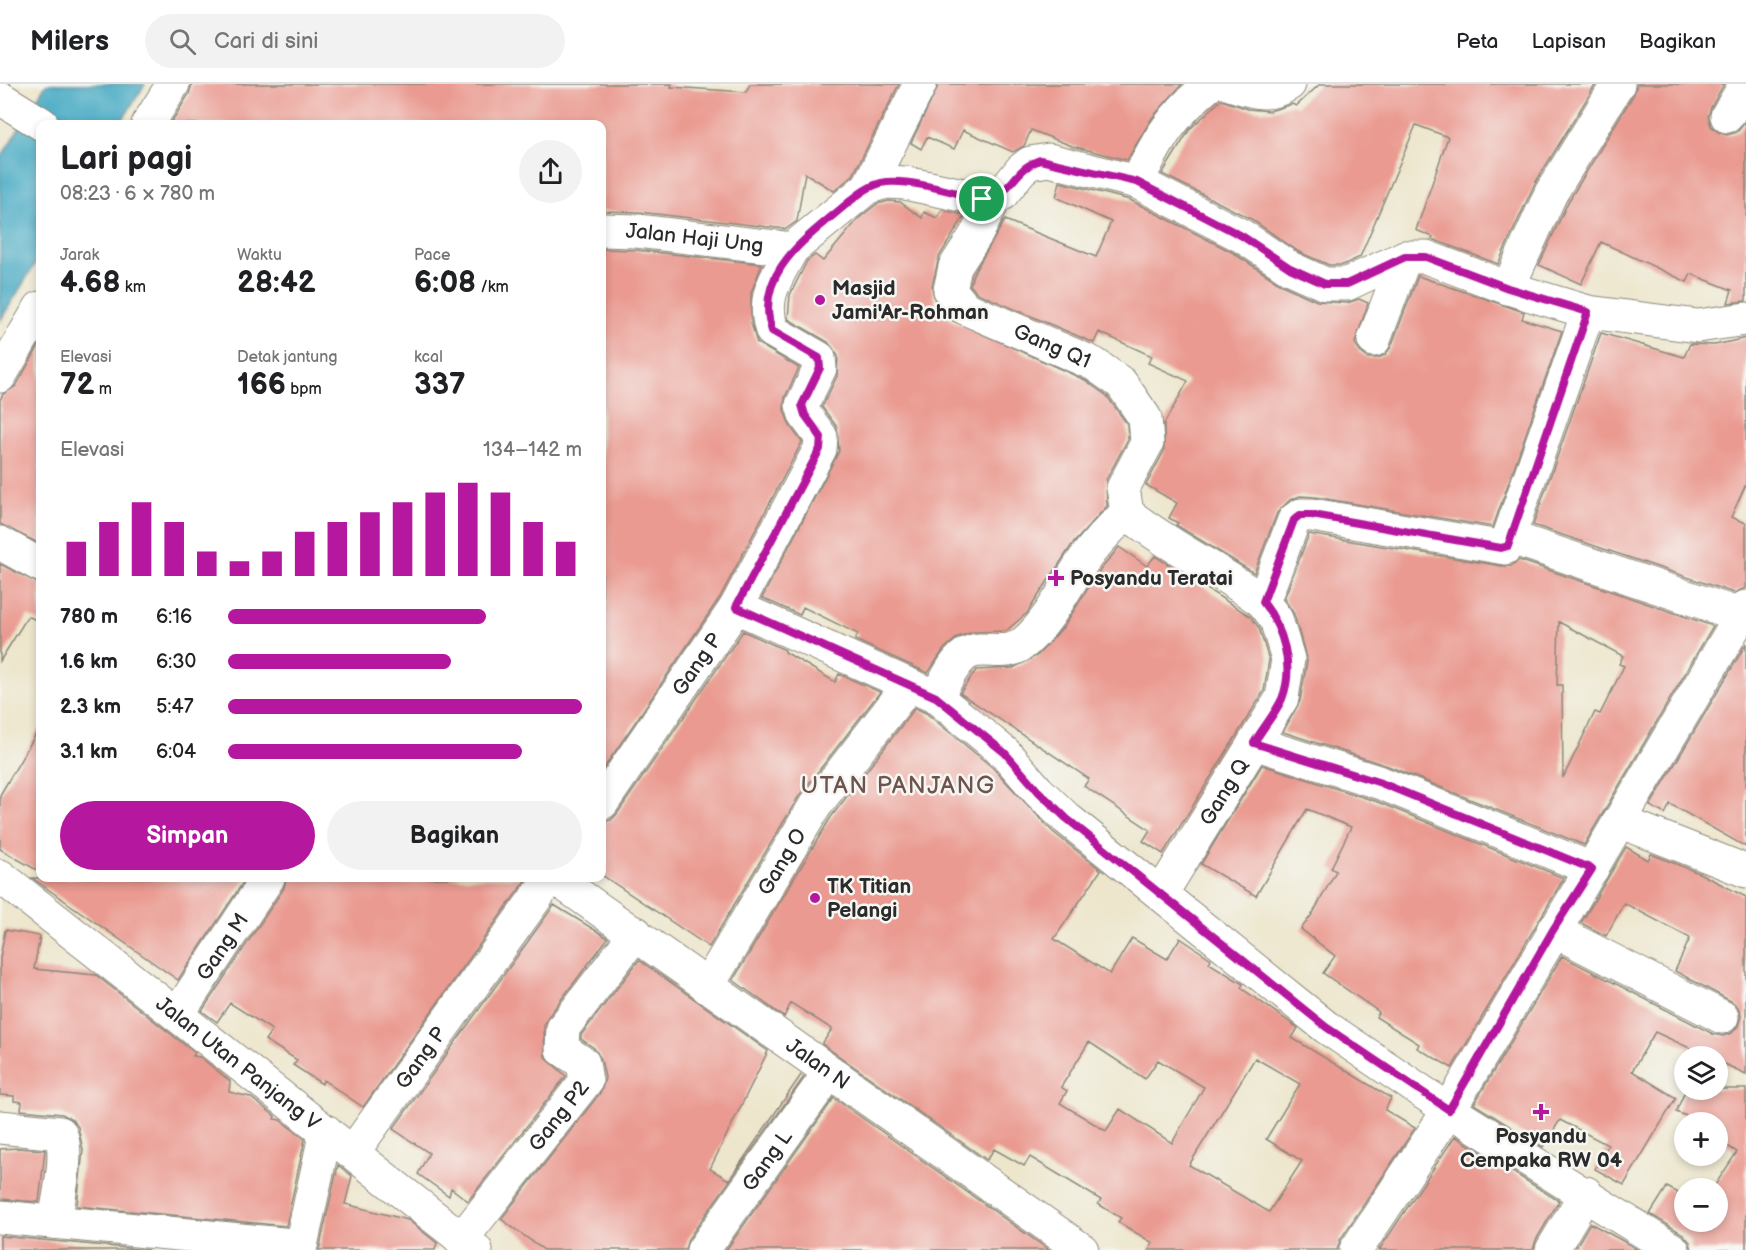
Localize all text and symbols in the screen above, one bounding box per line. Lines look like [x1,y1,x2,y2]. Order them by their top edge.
search box [145,14,565,68]
text: Milers [30,25,109,58]
icon: search [166,25,199,58]
text: Cari di sini [214,28,319,55]
text: Peta [1456,29,1498,54]
text: Lapisan [1531,29,1606,54]
text: Bagikan [1639,29,1716,54]
text: Lari pagi [60,139,192,179]
button: share [519,140,582,203]
pin [956,173,1007,224]
text: 08:23 · 6 × 780 m [60,182,215,206]
icon: arrive [965,182,998,215]
street label: Jalan Haji Ung [625,219,765,259]
text: Jarak [60,246,99,265]
text: Waktu [237,246,282,265]
text: Pace [414,246,450,265]
text: 4.68 [60,265,120,301]
text: 28:42 [237,265,316,301]
text: 6:08 [414,265,476,301]
place label: Masjid Jami'Ar-Rohman [832,276,989,325]
text: km [120,278,146,297]
text: /km [476,278,509,297]
marker: Masjid Jami'Ar-Rohman [813,293,827,307]
street label: Gang Q1 [1010,319,1095,374]
text: Elevasi [60,348,112,367]
text: Detak jantung [237,348,337,367]
text: kcal [414,348,443,367]
text: 72 [60,367,95,403]
text: 166 [237,367,286,403]
text: 337 [414,367,466,403]
text: m [95,380,112,399]
text: bpm [286,380,322,399]
text: Elevasi [60,438,125,462]
text: 134–142 m [483,438,582,462]
place label: Posyandu Teratai [1070,566,1233,591]
marker: Posyandu Teratai [1047,569,1065,587]
text: 780 m [60,605,118,629]
text: 6:16 [156,605,192,629]
street label: Gang P [667,628,727,701]
text: 1.6 km [60,650,118,674]
text: 6:30 [156,650,196,674]
text: 2.3 km [60,695,121,719]
text: 5:47 [156,695,194,719]
text: 3.1 km [60,740,117,764]
text: 6:04 [156,740,196,764]
street label: Gang Q [1194,754,1255,830]
district label: UTAN PANJANG [800,771,996,800]
button: Simpan [60,801,315,870]
button: Bagikan [327,801,582,870]
street label: Gang O [753,824,812,900]
place label: TK Titian Pelangi [827,874,911,923]
marker: TK Titian Pelangi [808,891,822,905]
street label: Gang M [192,909,254,985]
street label: Jalan Utan Panjang V [151,991,325,1136]
street label: Gang P [390,1022,452,1094]
street label: Jalan N [781,1033,854,1095]
map controls [1674,1046,1728,1232]
button: layers [1674,1046,1728,1100]
street label: Gang P2 [524,1075,595,1156]
marker: Posyandu Cempaka RW 04 [1532,1103,1550,1121]
button: + [1674,1112,1728,1166]
place label: Posyandu Cempaka RW 04 [1460,1124,1623,1173]
street label: Gang L [737,1125,798,1196]
button: − [1674,1178,1728,1232]

